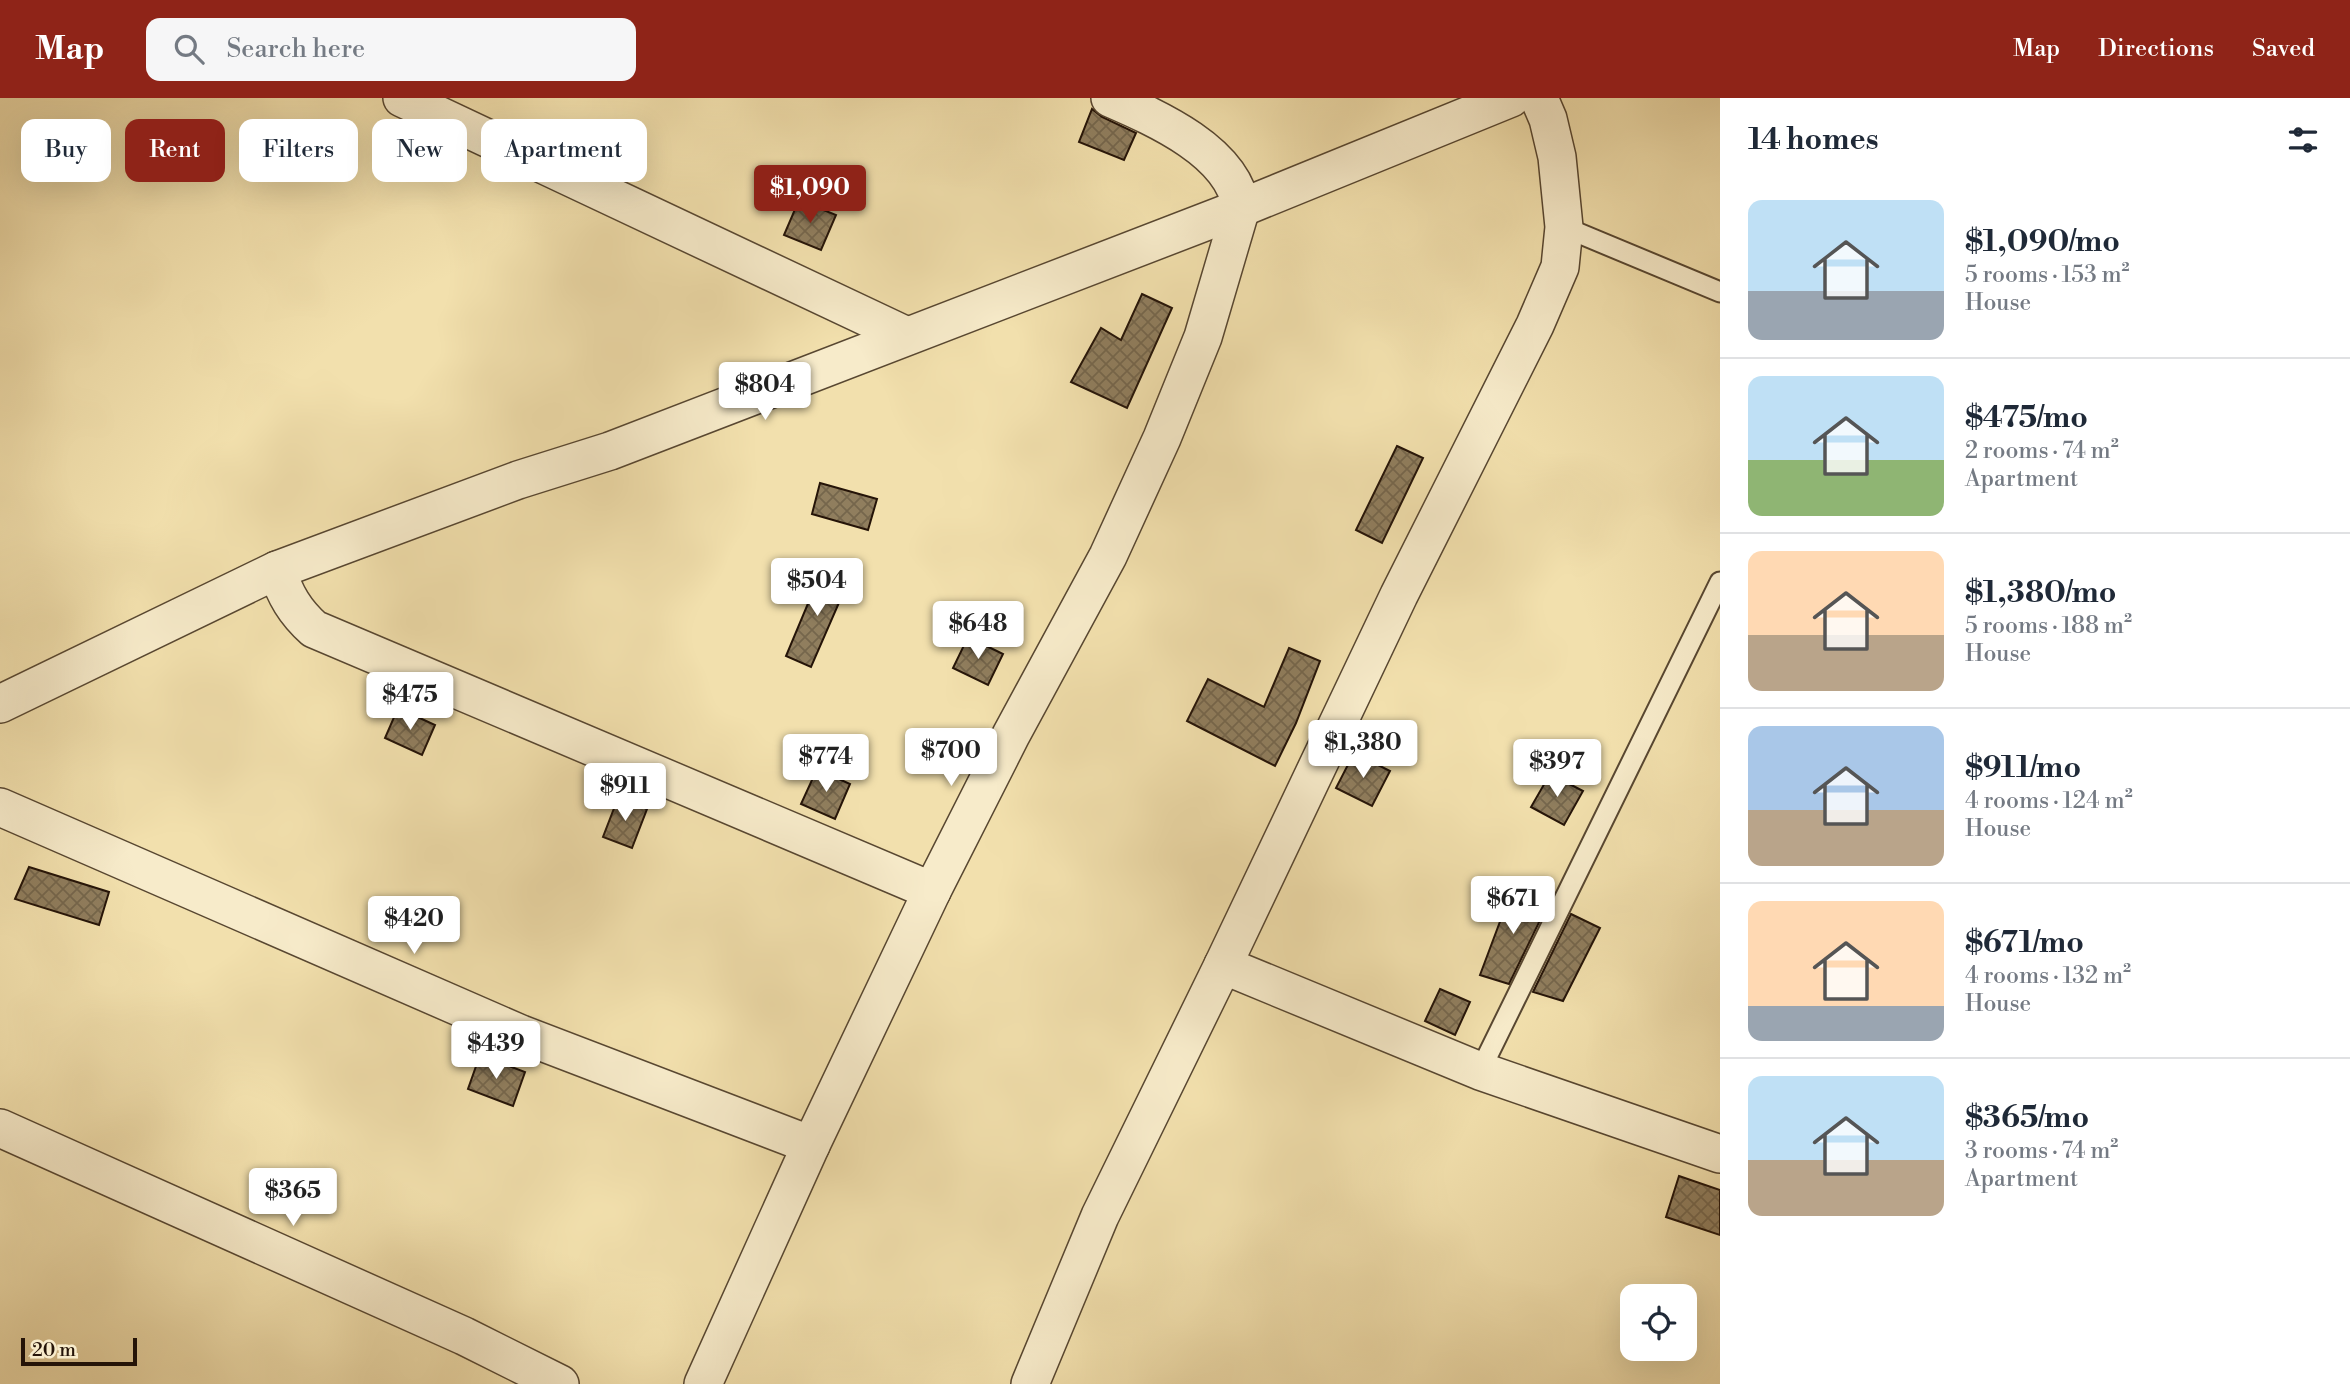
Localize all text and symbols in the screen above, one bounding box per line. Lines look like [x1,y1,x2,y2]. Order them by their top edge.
search box [146,18,636,81]
text: Map [35,29,104,70]
icon: search [170,30,208,68]
text: Search here [226,33,365,65]
text: Map [2013,34,2060,64]
text: Directions [2098,34,2214,64]
text: Saved [2252,34,2315,64]
chip: Buy [21,119,111,182]
chip: Rent [125,119,225,182]
chip: Filters [239,119,358,182]
chip: New [372,119,467,182]
chip: Apartment [481,119,647,182]
text: 14 homes [1748,121,1879,159]
icon: filters [2284,121,2322,159]
pin: $1,090 [753,166,867,225]
text: $1,090 [770,174,850,202]
text: $1,090/mo [1965,223,2120,261]
icon: home [1804,228,1888,312]
text: 5 rooms · 153 m² [1965,261,2130,289]
text: House [1965,289,2031,317]
pin: $804 [724,362,806,422]
text: $804 [735,371,795,399]
text: $475/mo [1965,399,2088,437]
icon: home [1804,404,1888,488]
text: 2 rooms · 74 m² [1965,437,2119,465]
text: Apartment [1965,465,2078,493]
pin: $504 [776,559,858,618]
text: $504 [787,567,847,595]
text: $1,380/mo [1965,574,2116,612]
icon: home [1804,579,1888,663]
pin: $648 [937,602,1019,661]
text: $648 [949,610,1007,638]
text: 5 rooms · 188 m² [1965,612,2132,640]
text: House [1965,640,2031,668]
pin: $475 [369,672,451,732]
text: $475 [382,681,438,709]
pin: $1,380 [1306,720,1420,780]
pin: $700 [910,728,992,788]
text: $1,380 [1324,729,1402,757]
pin: $774 [785,734,867,794]
text: $700 [921,737,981,765]
pin: $397 [1516,740,1598,799]
text: $774 [799,743,853,771]
text: $397 [1529,748,1585,776]
text: $911/mo [1965,749,2081,787]
icon: home [1804,754,1888,838]
pin: $911 [584,764,666,823]
text: $911 [600,772,650,800]
text: 4 rooms · 124 m² [1965,787,2133,815]
text: House [1965,815,2031,843]
pin: $671 [1472,876,1554,936]
text: $671 [1487,885,1539,913]
pin: $420 [373,896,455,956]
text: $420 [384,905,444,933]
text: $671/mo [1965,924,2084,962]
icon: home [1804,929,1888,1013]
text: 4 rooms · 132 m² [1965,962,2131,990]
text: House [1965,990,2031,1018]
pin: $439 [455,1021,537,1081]
text: $439 [467,1030,525,1058]
text: $365/mo [1965,1099,2089,1137]
icon: home [1804,1104,1888,1188]
text: 3 rooms · 74 m² [1965,1137,2118,1165]
text: Apartment [1965,1165,2078,1193]
pin: $365 [252,1168,334,1228]
text: $365 [265,1177,321,1205]
map controls [1620,1284,1697,1361]
button: locate [1620,1284,1697,1361]
scale bar [21,1335,136,1367]
text: 20 m [32,1338,76,1362]

